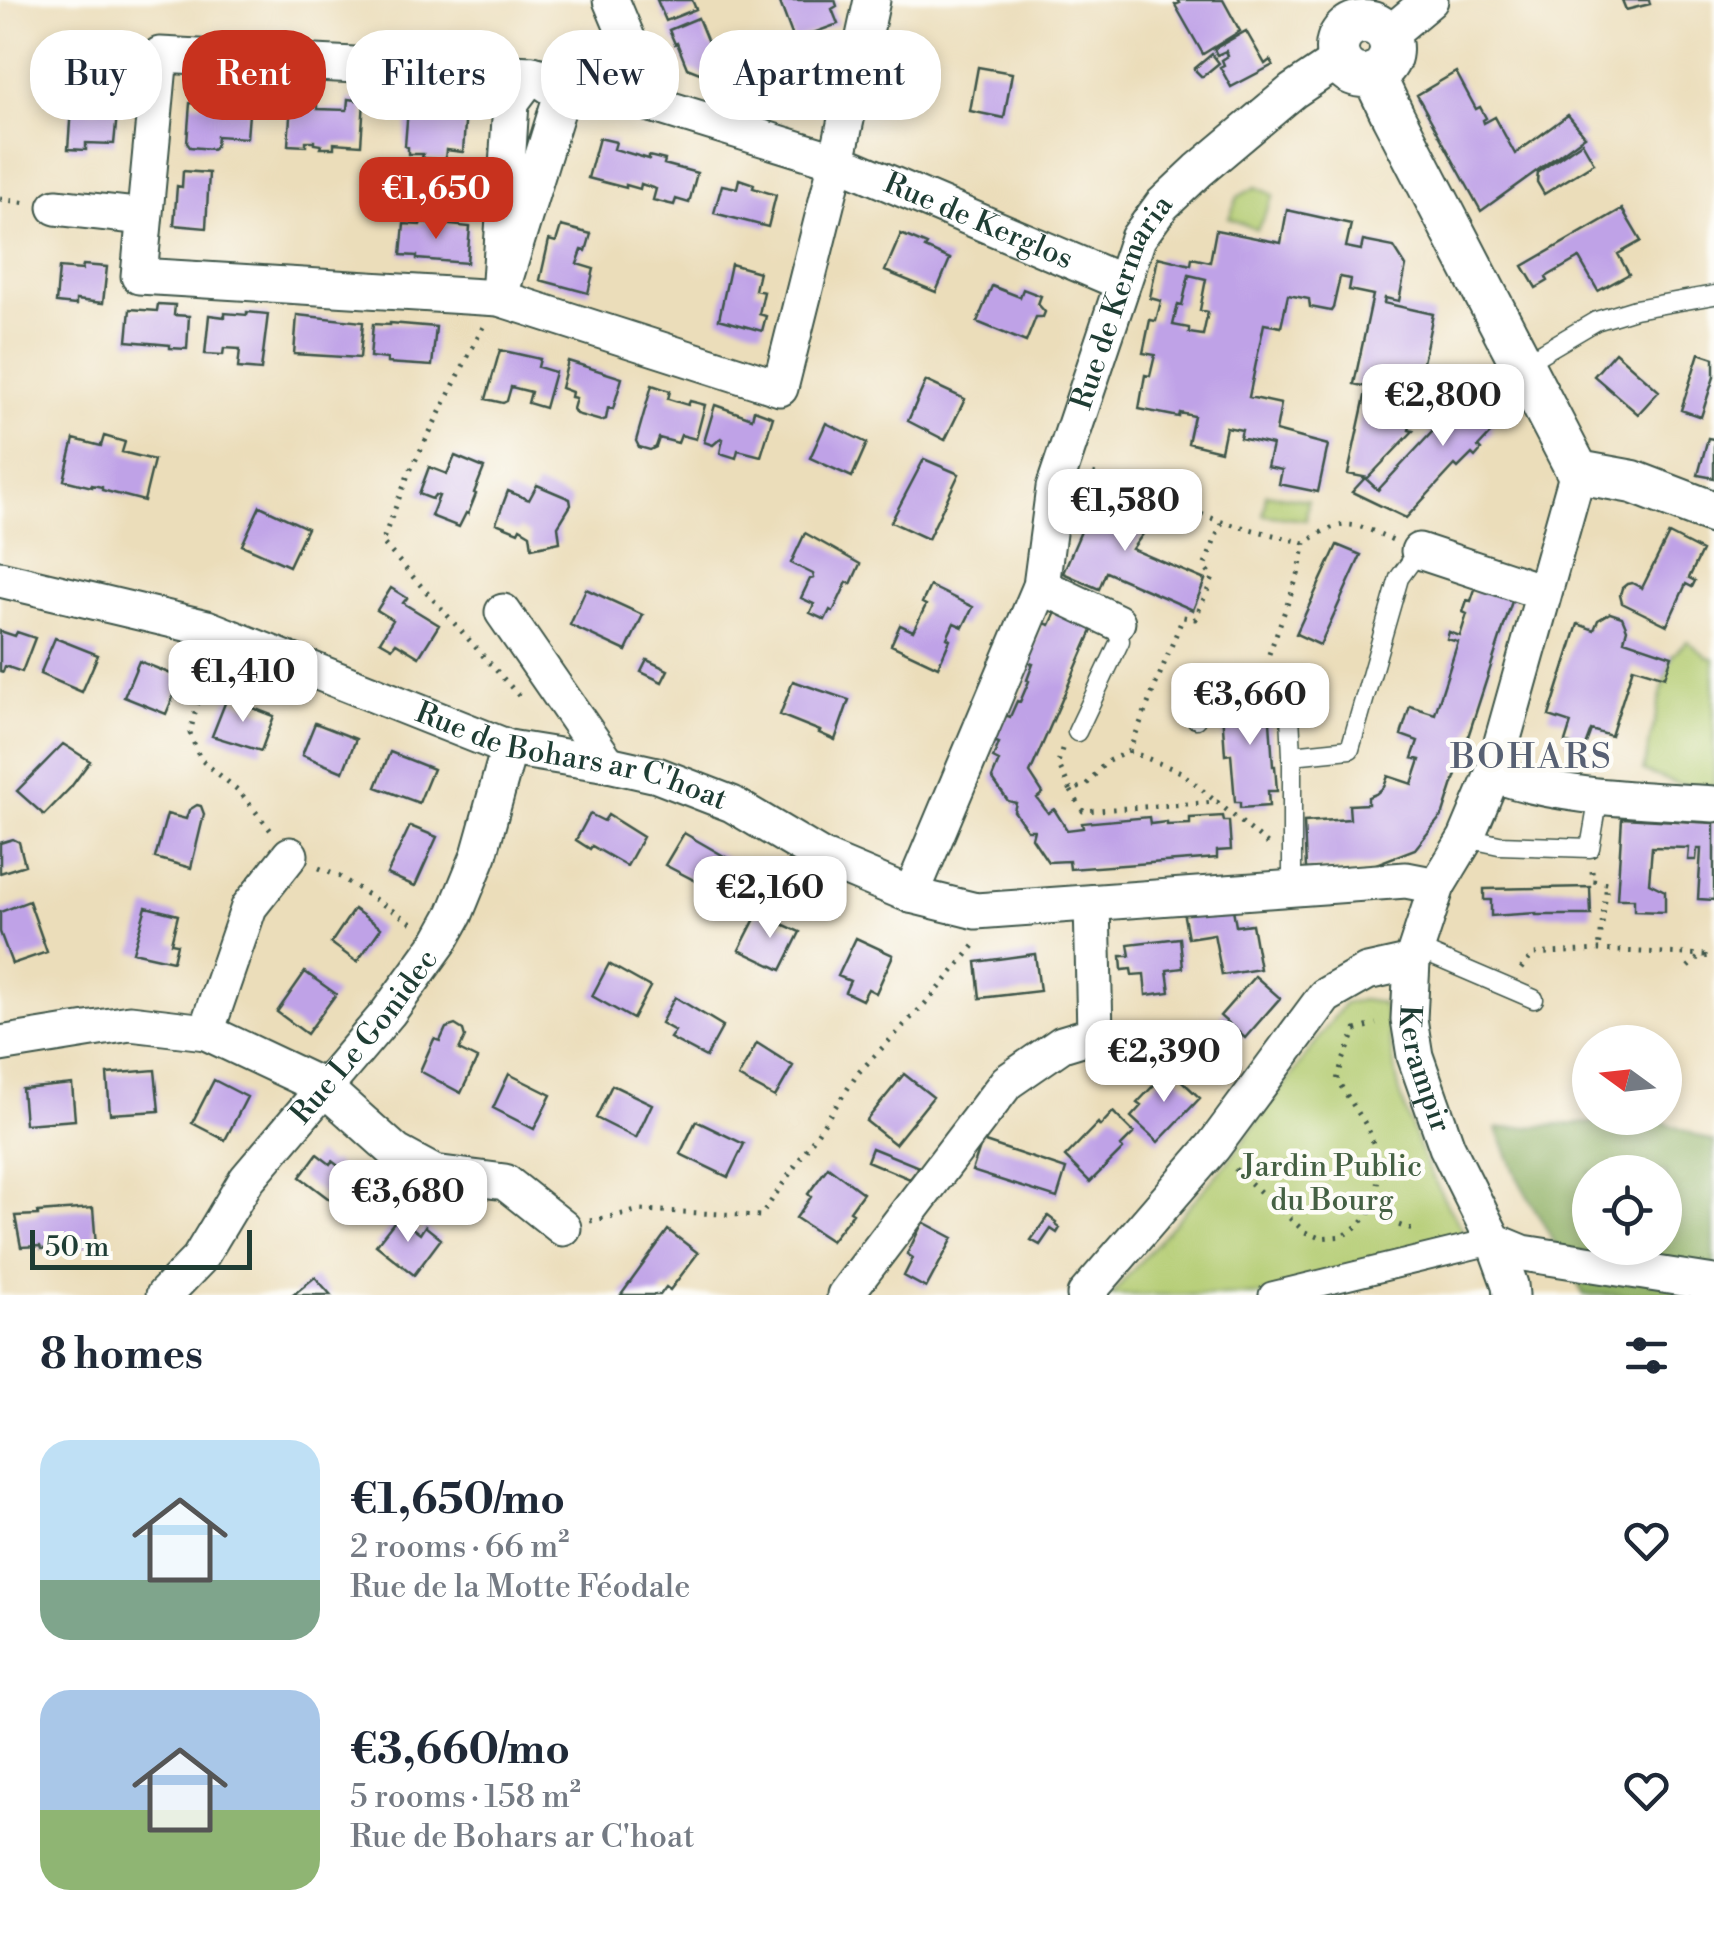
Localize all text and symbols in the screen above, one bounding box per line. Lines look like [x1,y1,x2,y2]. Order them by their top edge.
chip: Buy [30,30,162,120]
chip: Rent [182,30,326,120]
chip: Filters [346,30,521,120]
chip: New [541,30,679,120]
chip: Apartment [699,30,941,120]
pin: €1,650 [355,157,517,242]
street label: Rue de Kerglos [878,164,1079,278]
text: €1,650 [381,169,491,209]
street label: Rue de Kermaria [1063,187,1182,415]
pin: €2,800 [1362,364,1524,449]
text: €2,800 [1384,376,1502,416]
pin: €1,580 [1044,469,1206,554]
text: €1,580 [1070,481,1180,521]
pin: €1,410 [162,640,324,725]
text: €1,410 [190,652,296,692]
pin: €3,660 [1169,663,1331,748]
text: €3,660 [1193,675,1307,715]
street label: Rue de Bohars ar C'hoat [410,694,733,819]
district label: BOHARS [1450,736,1613,779]
pin: €2,160 [689,856,851,941]
text: €2,160 [716,868,824,908]
street label: Rue Le Gonidec [283,942,447,1132]
street label: Kerampir [1390,1004,1459,1138]
pin: €2,390 [1083,1020,1245,1105]
north arrow [1572,1025,1682,1135]
map controls [1572,1025,1682,1265]
text: €2,390 [1107,1032,1221,1072]
park label: Jardin Public du Bourg [1241,1148,1422,1220]
button: locate [1572,1155,1682,1265]
pin: €3,680 [327,1160,489,1245]
text: €3,680 [351,1172,465,1212]
scale bar [30,1225,252,1270]
text: 50 m [45,1230,109,1265]
icon: filters [1619,1328,1674,1383]
text: 8 homes [40,1329,203,1382]
text: €1,650/mo [350,1474,565,1527]
icon: home [120,1480,240,1600]
icon: heart [1619,1513,1674,1568]
text: 2 rooms · 66 m² [350,1527,569,1567]
text: Rue de la Motte Féodale [350,1567,690,1607]
text: €3,660/mo [350,1724,570,1777]
icon: home [120,1730,240,1850]
icon: heart [1619,1763,1674,1818]
text: 5 rooms · 158 m² [350,1777,581,1817]
text: Rue de Bohars ar C'hoat [350,1817,695,1857]

